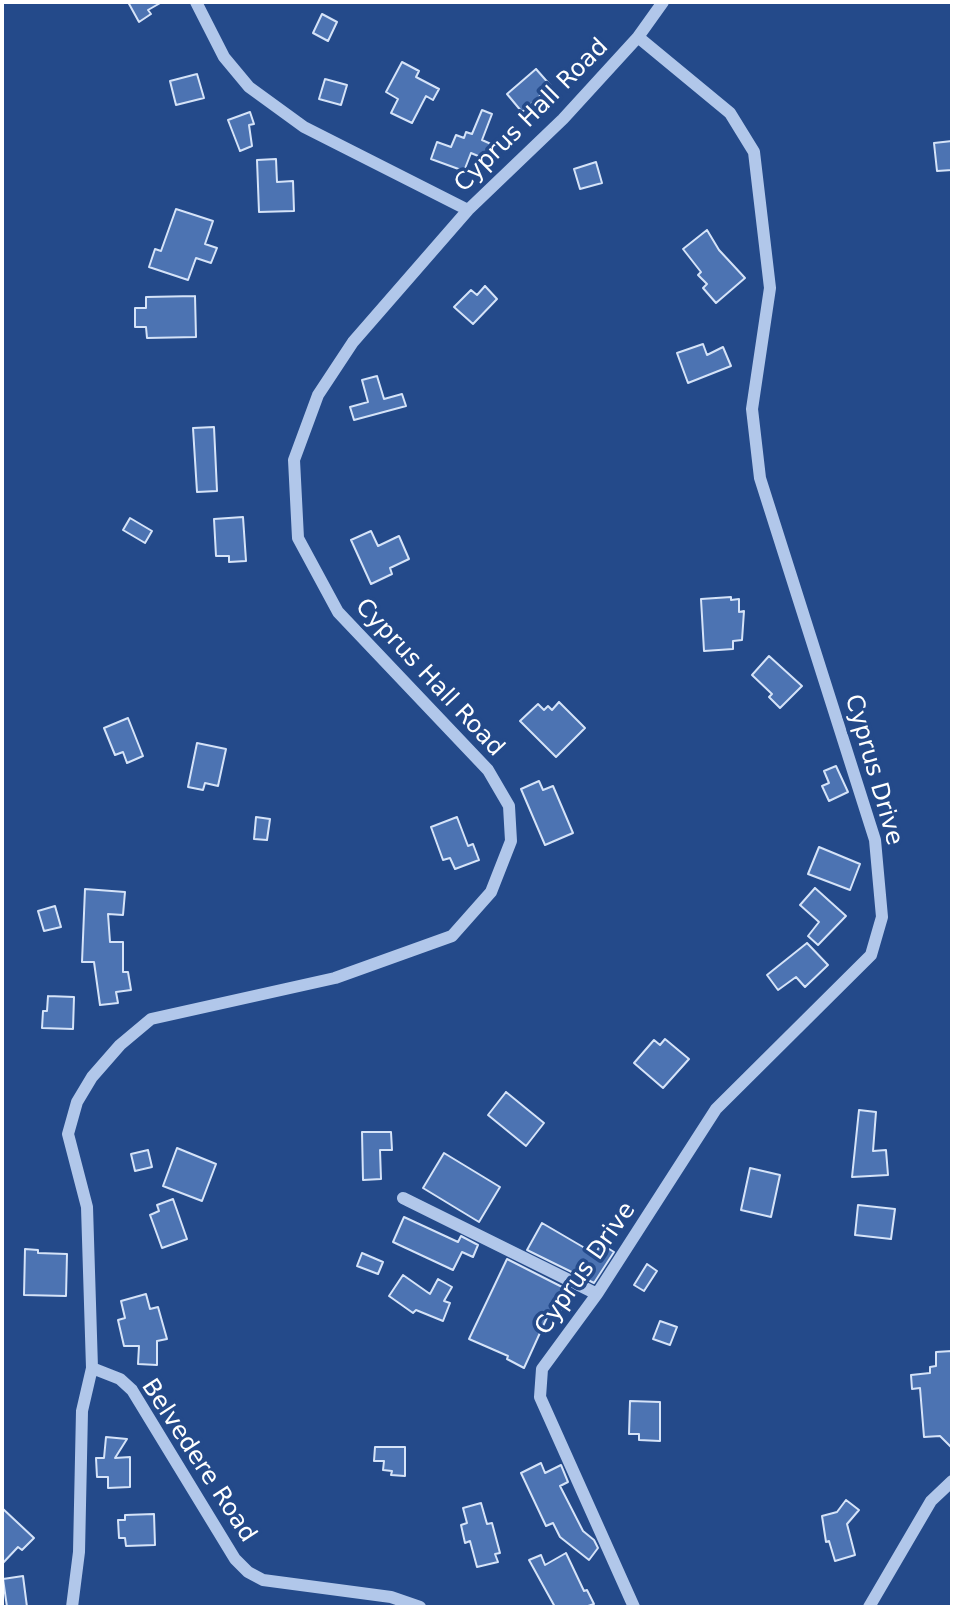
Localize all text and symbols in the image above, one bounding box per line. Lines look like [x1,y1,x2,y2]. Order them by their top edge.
street label: Cyprus Hall Road [449,33,615,199]
street label: Cyprus Hall Road [348,593,510,763]
street label: Cyprus Drive [838,691,908,849]
street label: Cyprus Drive [530,1197,642,1341]
street label: Belvedere Road [135,1374,261,1548]

